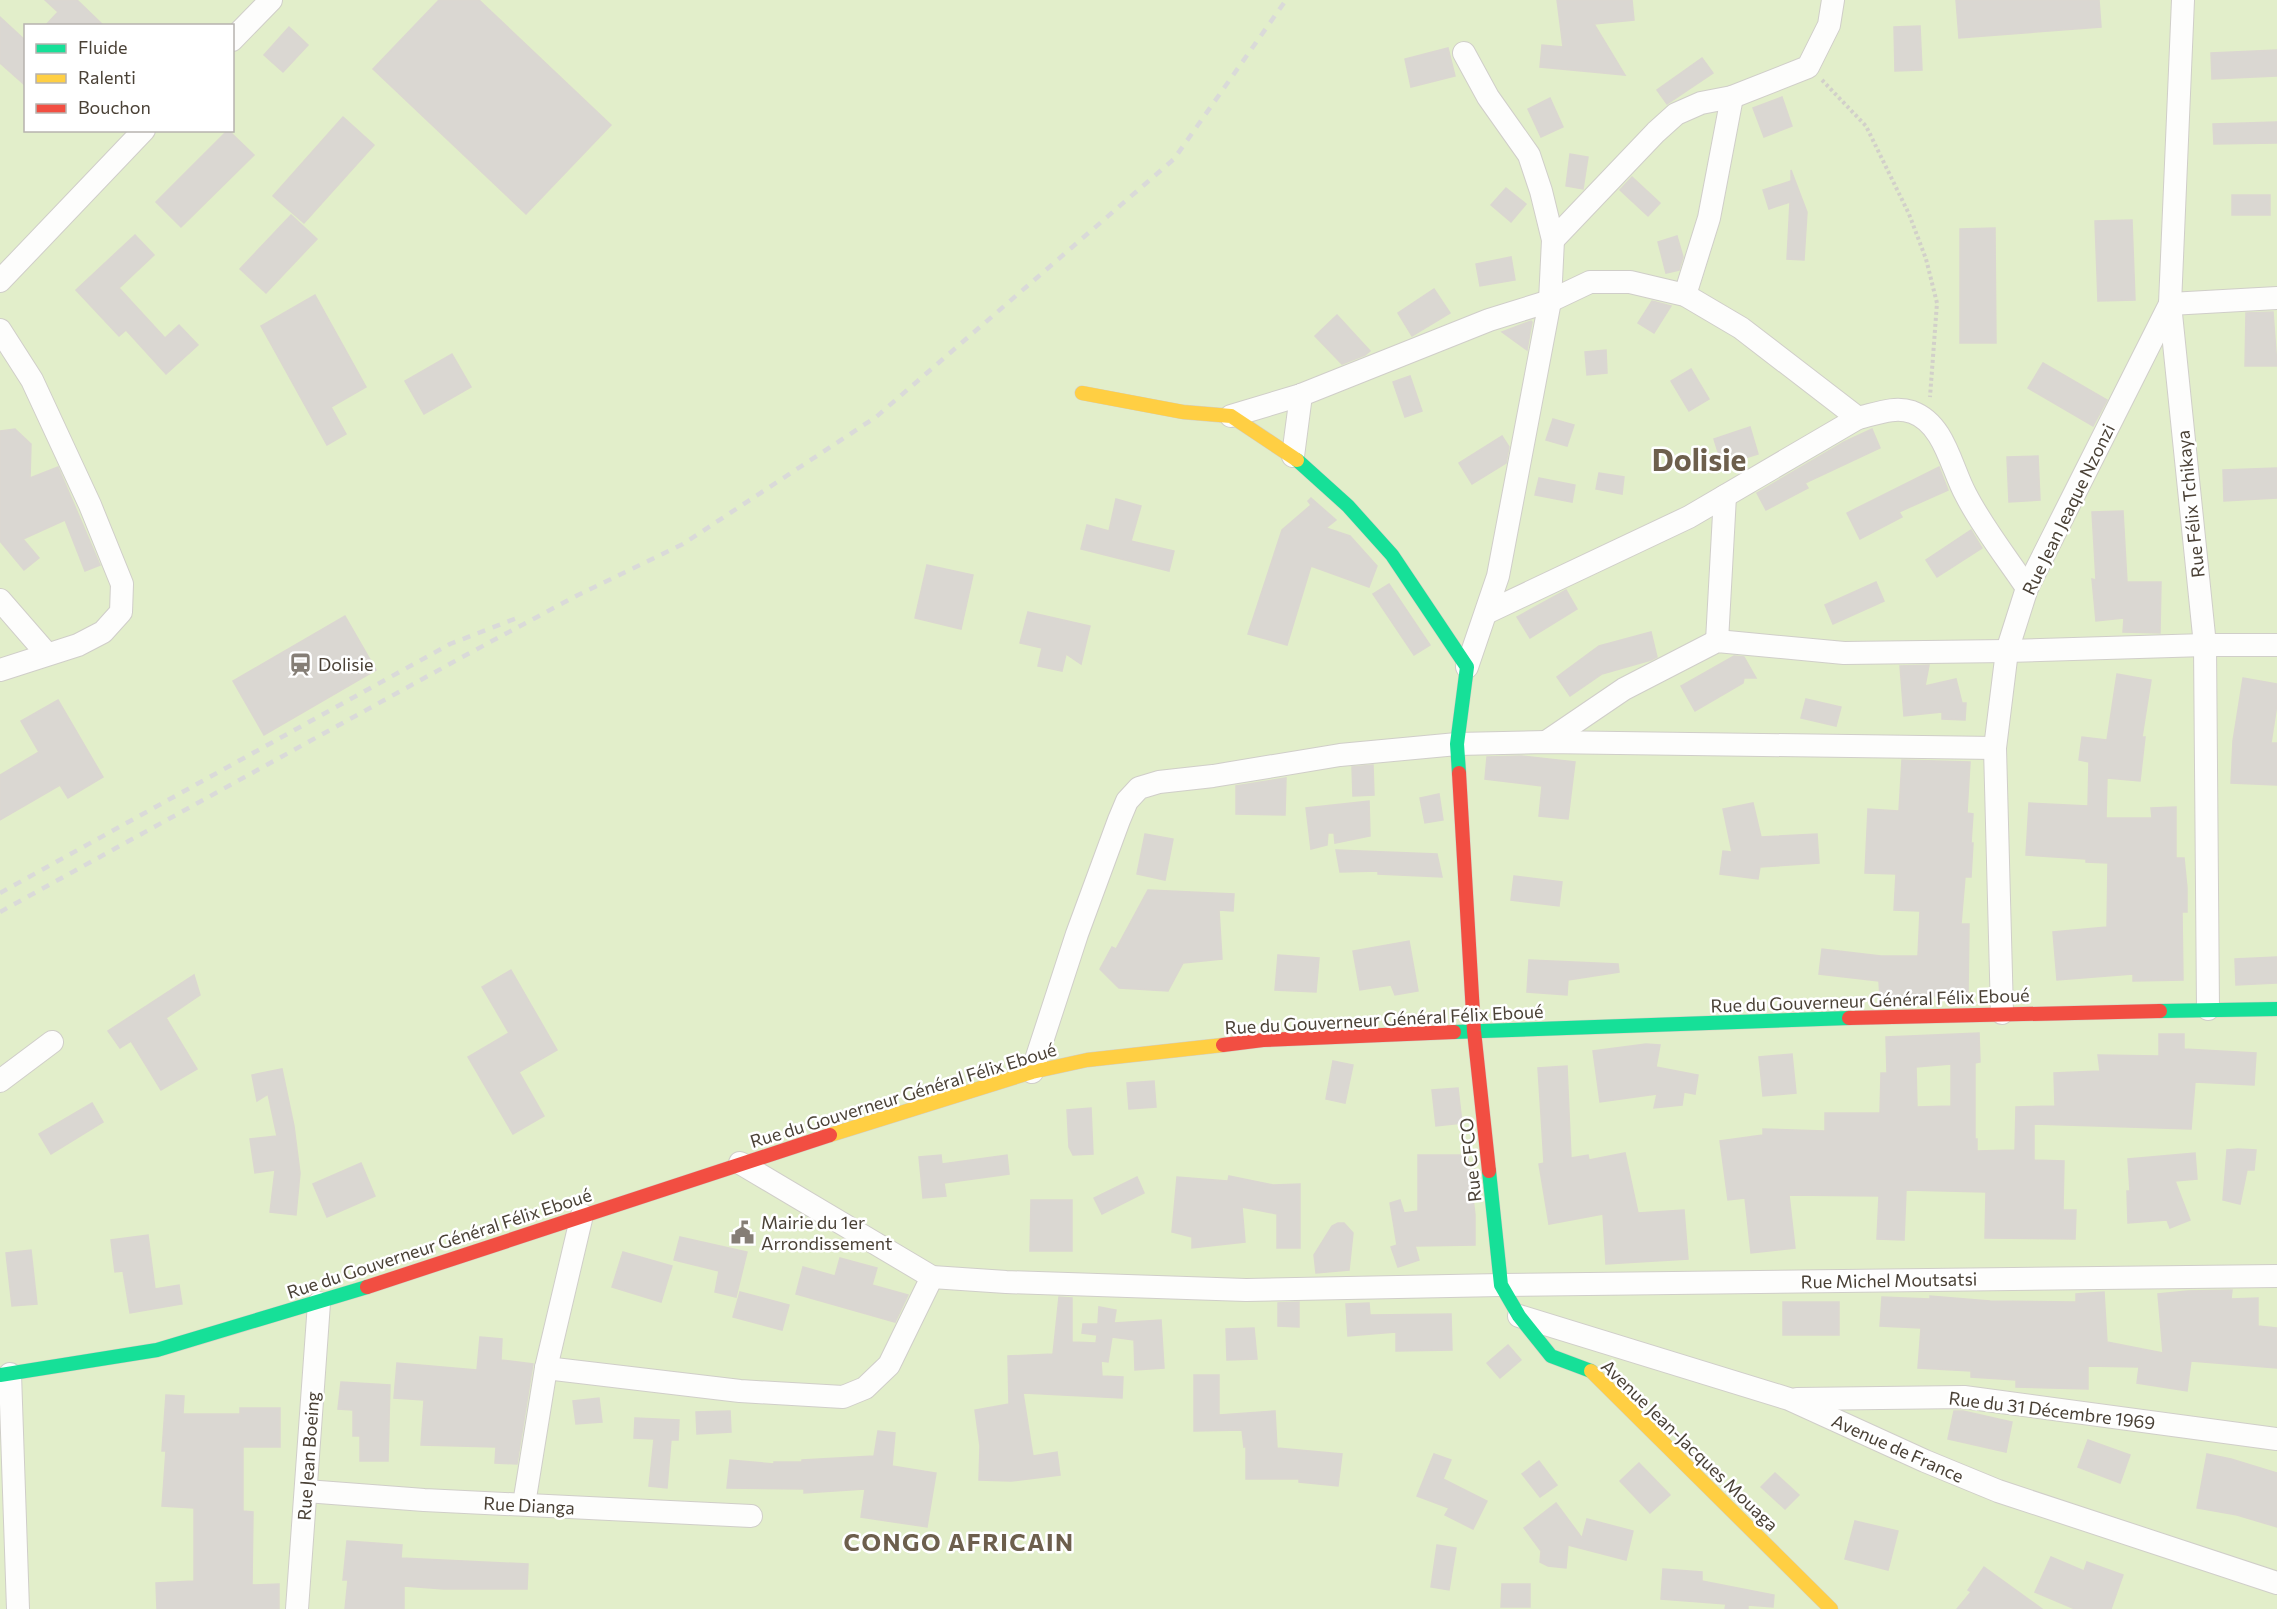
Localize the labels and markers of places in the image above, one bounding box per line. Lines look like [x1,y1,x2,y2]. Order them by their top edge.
station icon: Dolisie [287,651,313,677]
place label: Dolisie [318,653,374,675]
place label: Mairie du 1er Arrondissement [761,1211,892,1254]
public building icon: Mairie du 1er Arrondissement [730,1219,756,1245]

